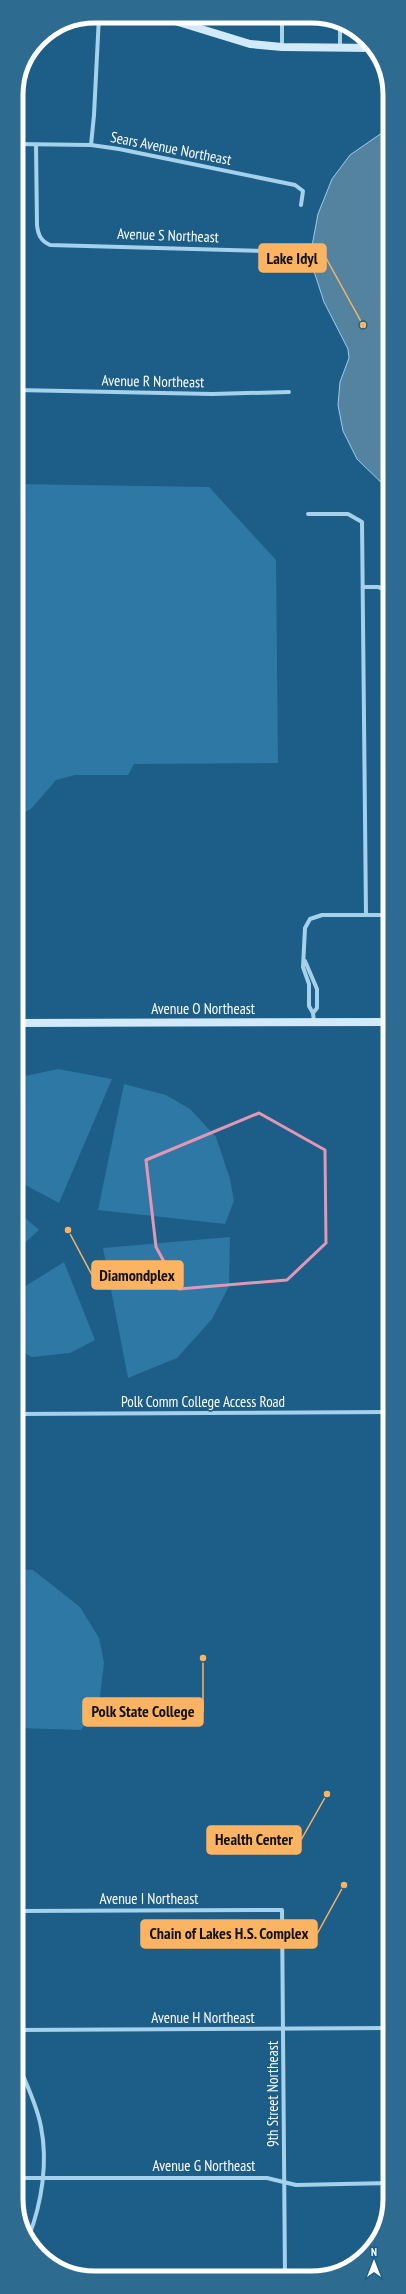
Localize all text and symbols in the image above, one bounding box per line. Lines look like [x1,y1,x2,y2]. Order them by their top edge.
street label: Sears Avenue Northeast [109,127,233,169]
street label: Avenue S Northeast [117,224,219,246]
callout: Lake Idyl [259,244,326,272]
text: Lake Idyl [266,248,318,268]
street label: Avenue R Northeast [102,371,204,391]
street label: Avenue O Northeast [151,999,255,1018]
callout: Diamondplex [92,1261,183,1289]
text: Diamondplex [99,1265,175,1285]
street label: Polk Comm College Access Road [121,1392,285,1411]
callout: Polk State College [83,1698,203,1726]
text: Polk State College [91,1701,195,1721]
callout: Health Center [207,1826,301,1854]
text: Health Center [215,1829,293,1849]
street label: Avenue I Northeast [100,1889,198,1908]
callout: Chain of Lakes H.S. Complex [141,1920,317,1948]
text: Chain of Lakes H.S. Complex [150,1923,308,1943]
street label: Avenue H Northeast [151,2008,255,2027]
street label: 9th Street Northeast [263,2041,282,2147]
street label: Avenue G Northeast [153,2156,255,2175]
north arrow [354,2242,394,2282]
text: N [371,2245,377,2259]

